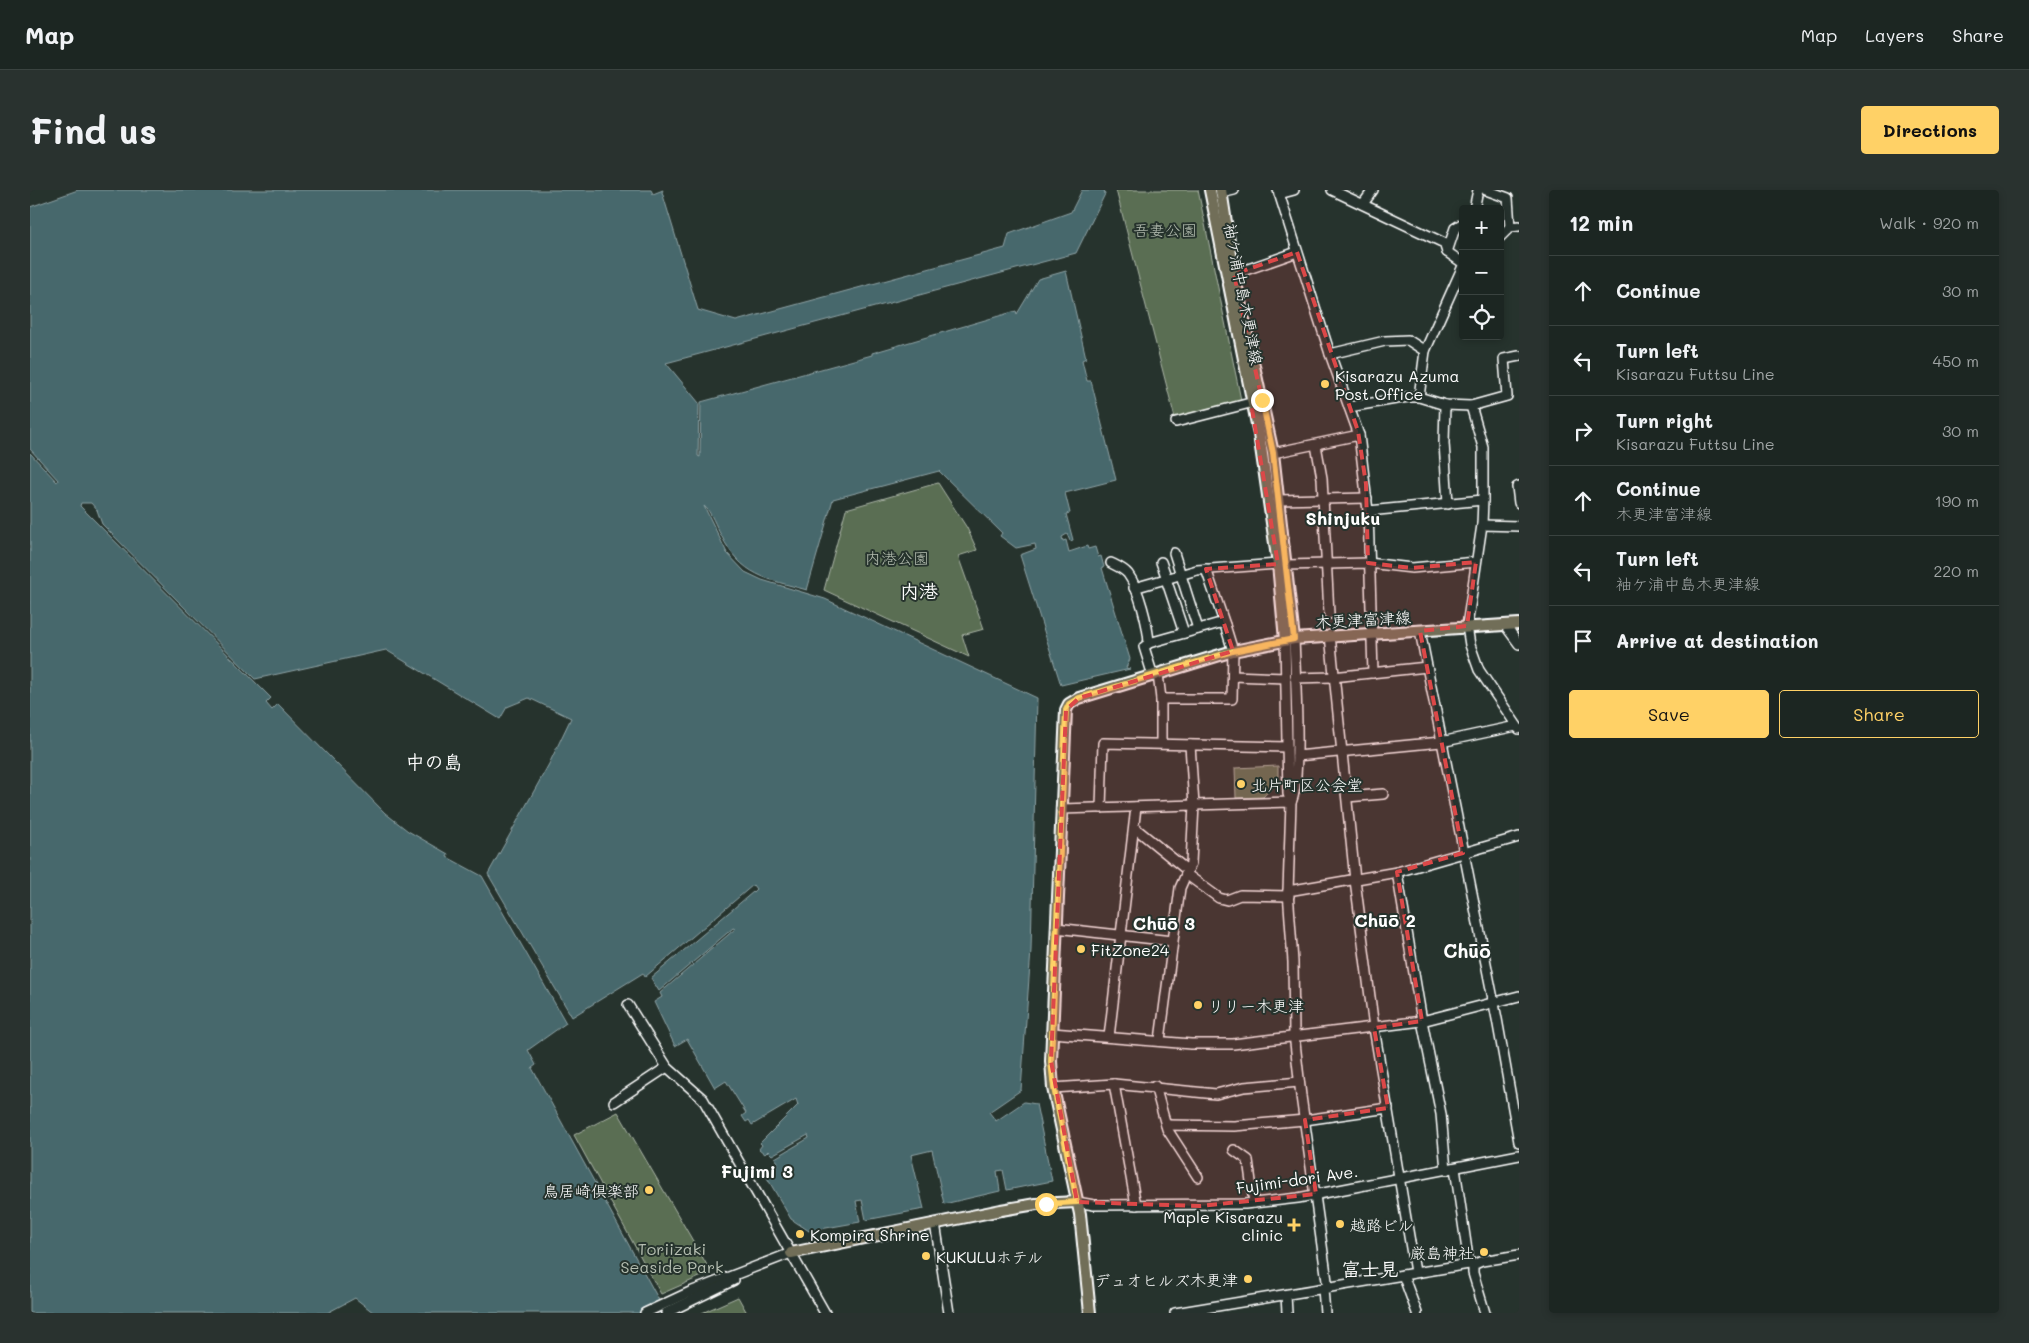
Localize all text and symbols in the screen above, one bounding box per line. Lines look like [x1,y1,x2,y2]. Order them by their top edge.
text: Map [25,19,74,50]
text: Map [1801,23,1837,47]
text: Layers [1865,23,1924,47]
text: Share [1952,23,2004,47]
button: Directions [1861,106,1999,154]
text: Find us [30,107,157,153]
map controls [1459,205,1504,340]
button: + [1459,205,1504,250]
text: 12 min [1569,209,1633,236]
text: Walk · 920 m [1879,212,1979,233]
park label: 吾妻公園 [1133,219,1197,240]
street label: 袖ケ浦中島木更津線 [1220,221,1268,367]
button: − [1459,250,1504,295]
icon: ahead [1569,277,1597,305]
text: Continue [1616,278,1701,303]
text: 30 m [1942,280,1979,301]
button: locate [1459,295,1504,340]
text: Turn left [1616,338,1699,363]
icon: left [1569,347,1597,375]
text: 450 m [1933,350,1979,371]
text: Kisarazu Futtsu Line [1616,363,1775,384]
place label: Kisarazu Azuma Post Office [1335,365,1460,404]
marker: Kisarazu Azuma Post Office [1319,378,1331,390]
route end [1251,389,1274,412]
text: Turn right [1616,408,1713,433]
icon: right [1569,417,1597,445]
text: 30 m [1942,420,1979,441]
text: Kisarazu Futtsu Line [1616,433,1775,454]
text: Continue [1616,476,1701,501]
icon: ahead [1569,487,1597,515]
text: 190 m [1935,490,1979,511]
text: 木更津富津線 [1616,503,1712,524]
district label: Shinjuku [1305,506,1381,530]
text: Turn left [1616,546,1699,571]
park label: 内港公園 [865,547,929,568]
icon: left [1569,557,1597,585]
text: 220 m [1933,560,1979,581]
text: 袖ケ浦中島木更津線 [1616,573,1760,594]
district label: 内港 [900,578,938,603]
street label: 木更津富津線 [1315,606,1411,632]
icon: arrive [1569,627,1597,655]
text: Arrive at destination [1616,628,1819,653]
button: Save [1569,690,1769,738]
button: Share [1779,690,1979,738]
district label: 中の島 [405,749,463,774]
place label: 北片町区公会堂 [1251,774,1363,795]
marker: 北片町区公会堂 [1235,778,1247,790]
district label: Chūō 2 [1354,908,1416,932]
district label: Chūō 3 [1133,911,1195,935]
district label: Chūō [1443,938,1491,963]
place label: FitZone24 [1091,939,1170,960]
marker: FitZone24 [1075,943,1087,955]
place label: リリー木更津 [1208,995,1304,1016]
marker: リリー木更津 [1192,999,1204,1011]
district label: Fujimi 3 [721,1159,793,1183]
street label: Fujimi-dori Ave. [1235,1160,1359,1198]
place label: 鳥居崎倶楽部 [543,1180,639,1201]
marker: 鳥居崎倶楽部 [643,1184,655,1196]
route start [1035,1193,1058,1216]
place label: Maple Kisarazu clinic [1163,1206,1283,1245]
place label: 越路ビル [1350,1214,1414,1235]
marker: Maple Kisarazu clinic [1287,1218,1301,1232]
marker: 越路ビル [1334,1218,1346,1230]
place label: Kompira Shrine [810,1224,930,1245]
marker: Kompira Shrine [794,1228,806,1240]
park label: Toriizaki Seaside Park [621,1238,724,1277]
place label: 厳島神社 [1410,1242,1474,1263]
place label: KUKULUホテル [936,1246,1043,1267]
marker: 厳島神社 [1478,1246,1490,1258]
marker: KUKULUホテル [920,1250,932,1262]
district label: 富士見 [1341,1256,1399,1281]
place label: デュオヒルズ木更津 [1094,1269,1238,1290]
marker: デュオヒルズ木更津 [1242,1273,1254,1285]

